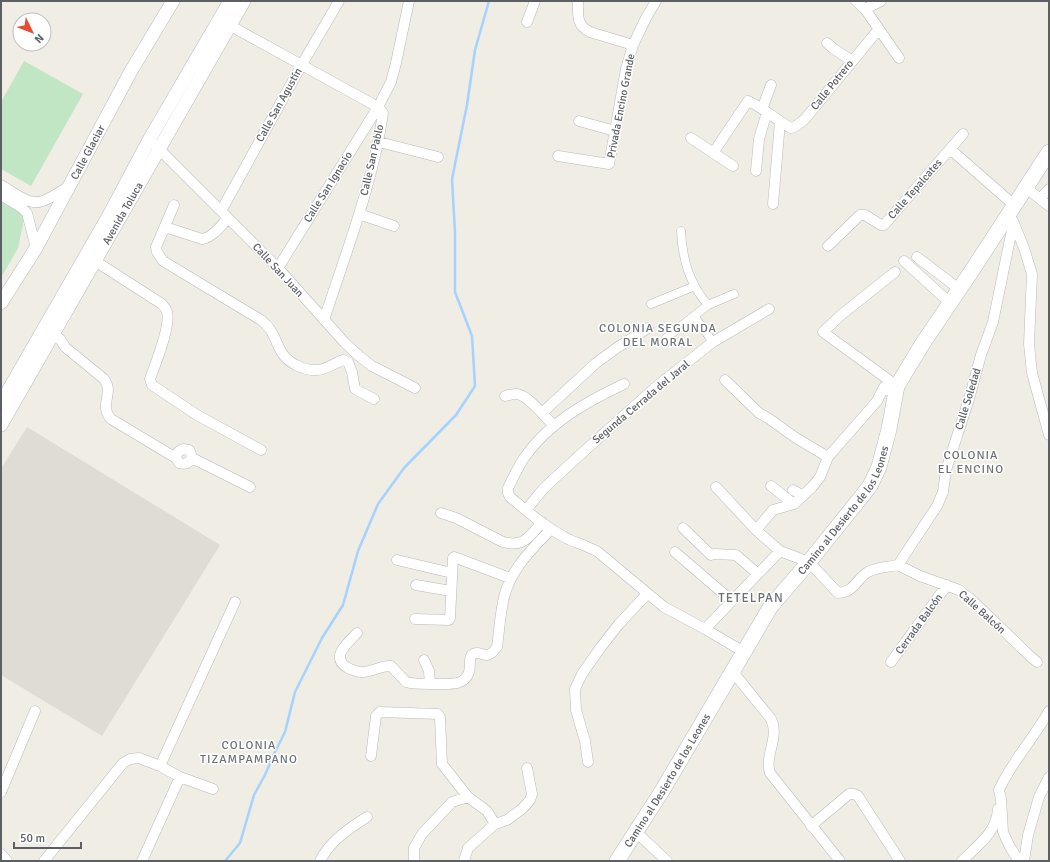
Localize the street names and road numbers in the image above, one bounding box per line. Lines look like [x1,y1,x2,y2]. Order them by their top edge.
street label: Privada Encino Grande [604,53,638,159]
street label: Calle Potrero [808,57,856,113]
street label: Calle San Agustín [253,66,305,144]
street label: Calle Glaciar [68,123,107,182]
street label: Calle San Pablo [357,123,387,197]
street label: Calle San Ignacio [301,149,355,225]
street label: Calle Tepalcates [885,156,945,222]
street label: Avenida Toluca [99,179,146,247]
street label: Calle San Juan [250,240,306,300]
street label: Segunda Cerrada del Jaral [590,358,692,446]
street label: Calle Soledad [952,366,984,431]
street label: Camino al Desierto de los Leones [795,444,891,577]
street label: Calle Balcón [956,588,1008,636]
street label: Cerrada Balcón [893,591,945,657]
street label: Camino al Desierto de los Leones [621,711,713,850]

